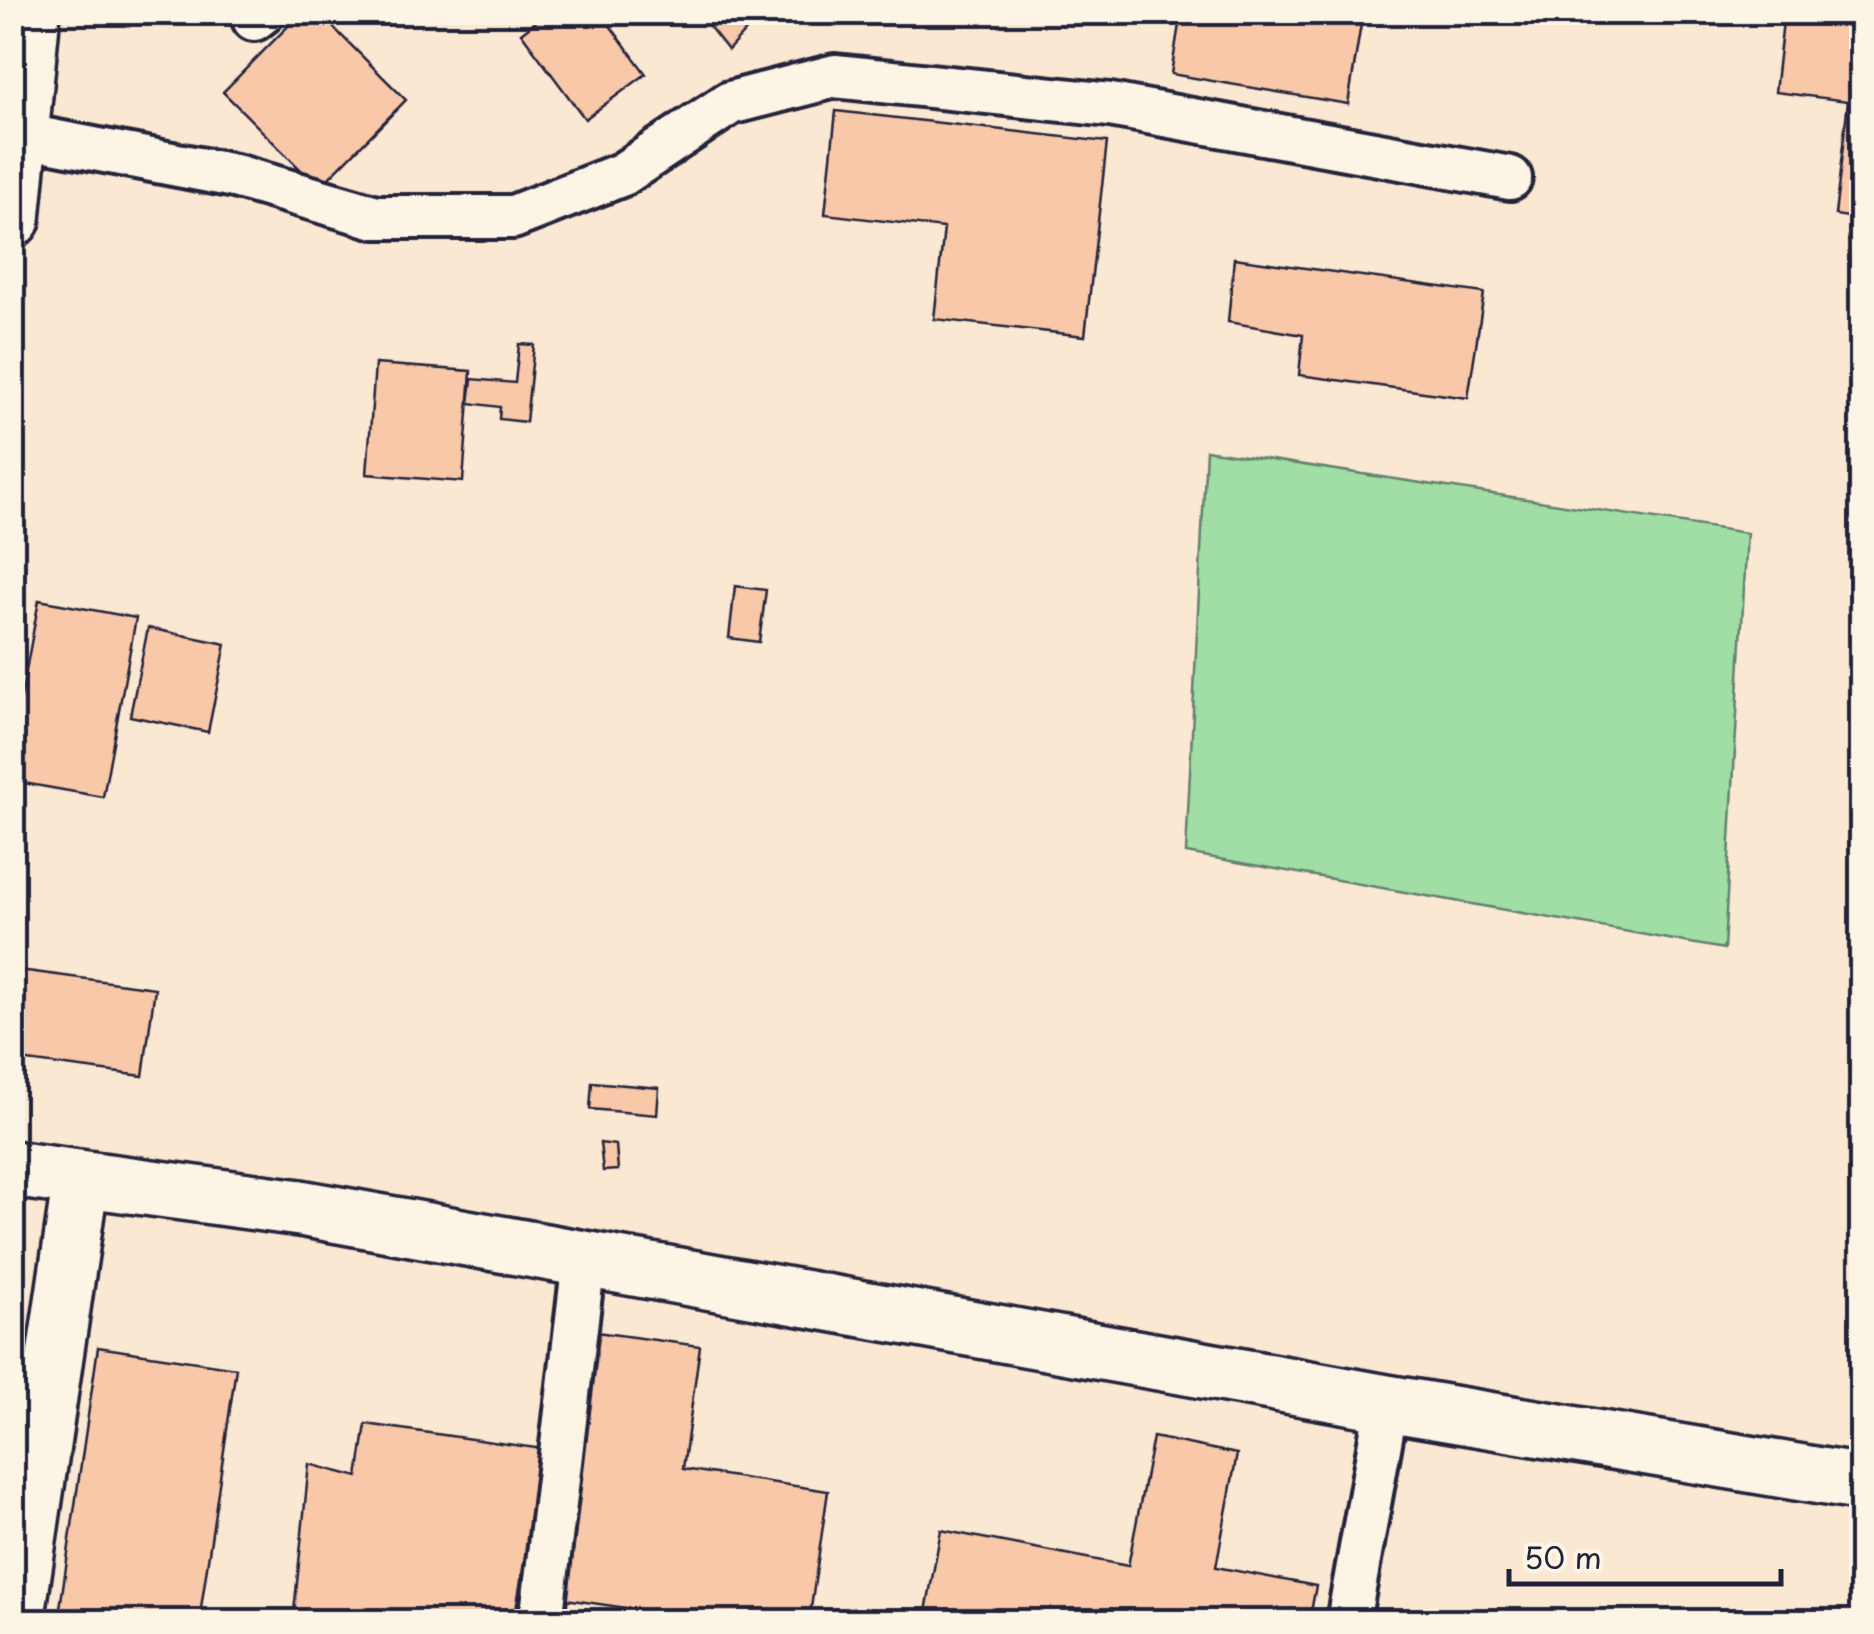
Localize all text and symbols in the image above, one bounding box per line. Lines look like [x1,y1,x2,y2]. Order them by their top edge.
scale bar [1509,1524,1782,1586]
text: 50 m [1524,1534,1602,1579]

